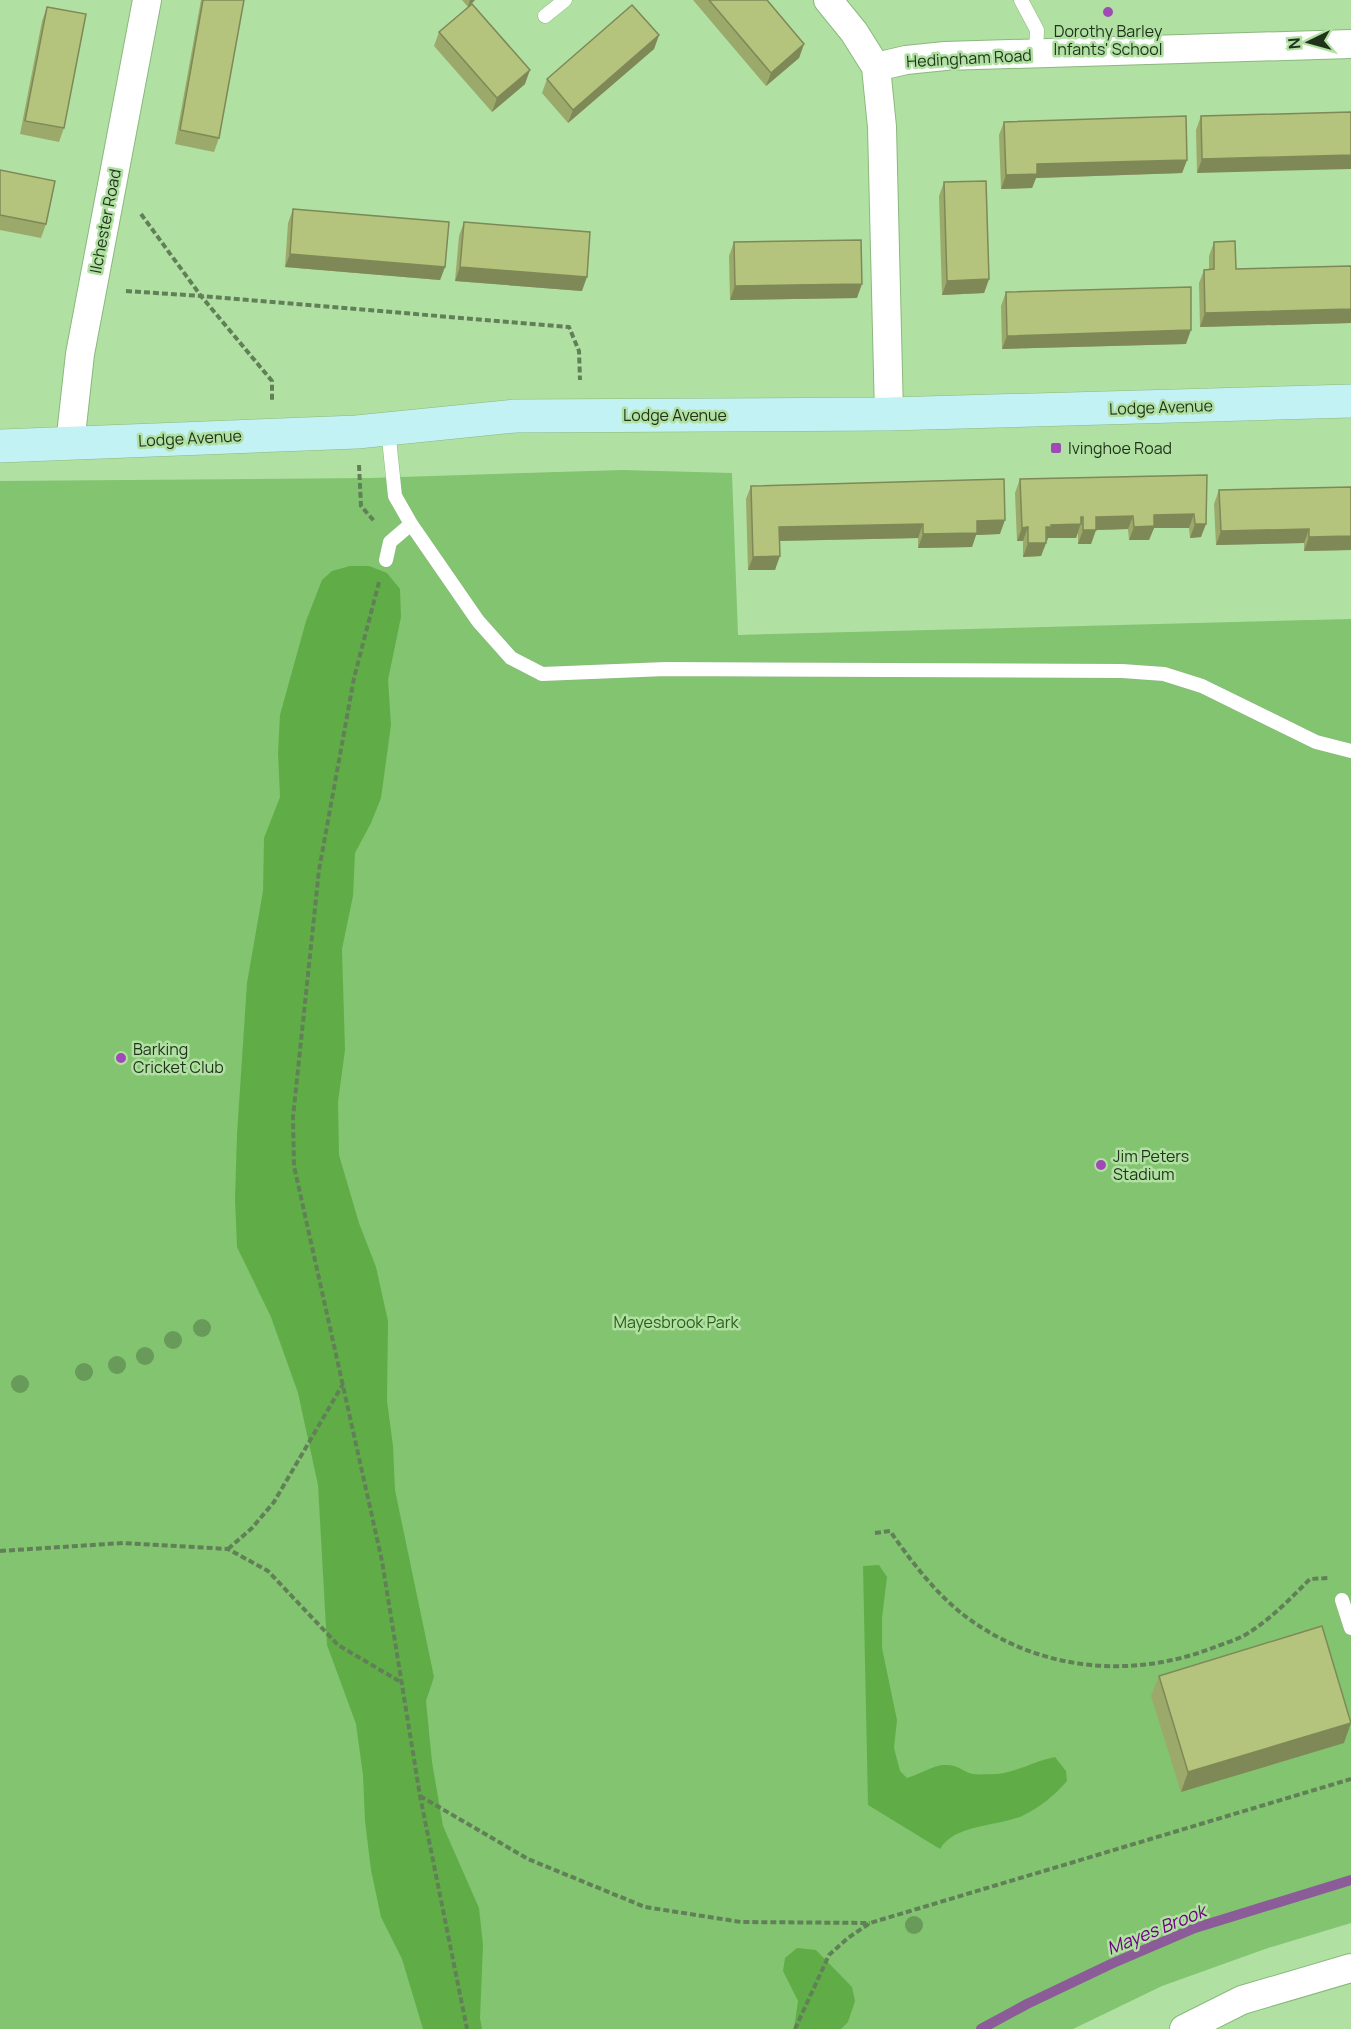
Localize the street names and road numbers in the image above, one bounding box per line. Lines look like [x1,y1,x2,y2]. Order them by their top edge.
street label: Hedingham Road [906,44,1032,72]
street label: Ilchester Road [84,167,126,275]
street label: Lodge Avenue [1109,394,1213,420]
street label: Lodge Avenue [623,404,727,426]
street label: Lodge Avenue [138,424,242,452]

